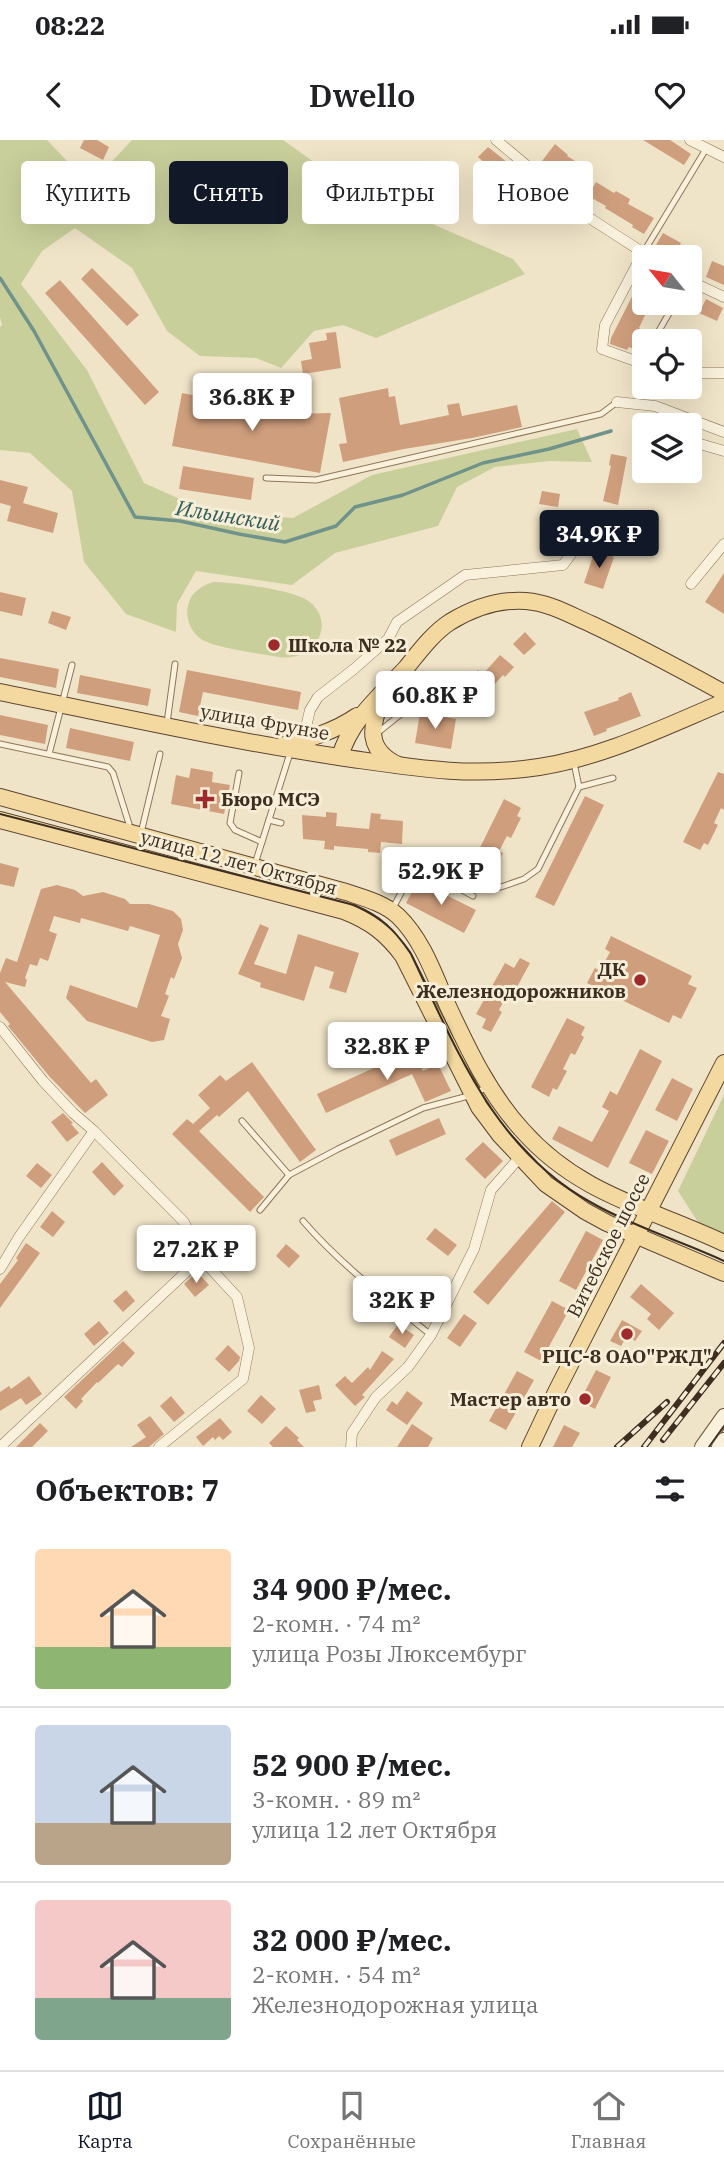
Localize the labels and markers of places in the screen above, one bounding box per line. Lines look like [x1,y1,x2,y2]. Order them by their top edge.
pin: 36.8K ₽ [187,373,317,433]
pin: 34.9K ₽ [534,510,664,570]
place label: Школа № 22 [288,633,407,657]
marker: Школа № 22 [266,637,282,653]
pin: 60.8K ₽ [370,672,500,731]
place label: Бюро МСЭ [221,787,320,811]
marker: Бюро МСЭ [195,789,215,809]
pin: 52.9K ₽ [376,848,506,907]
place label: ДК Железнодорожников [416,957,626,1003]
marker: ДК Железнодорожников [632,972,648,988]
pin: 32.8K ₽ [322,1023,452,1082]
pin: 27.2K ₽ [131,1226,261,1285]
pin: 32K ₽ [353,1276,451,1336]
marker: РЦС-8 ОАО"РЖД" [619,1326,635,1342]
place label: РЦС-8 ОАО"РЖД" [542,1344,712,1368]
place label: Мастер авто [450,1387,571,1411]
marker: Мастер авто [577,1391,593,1407]

